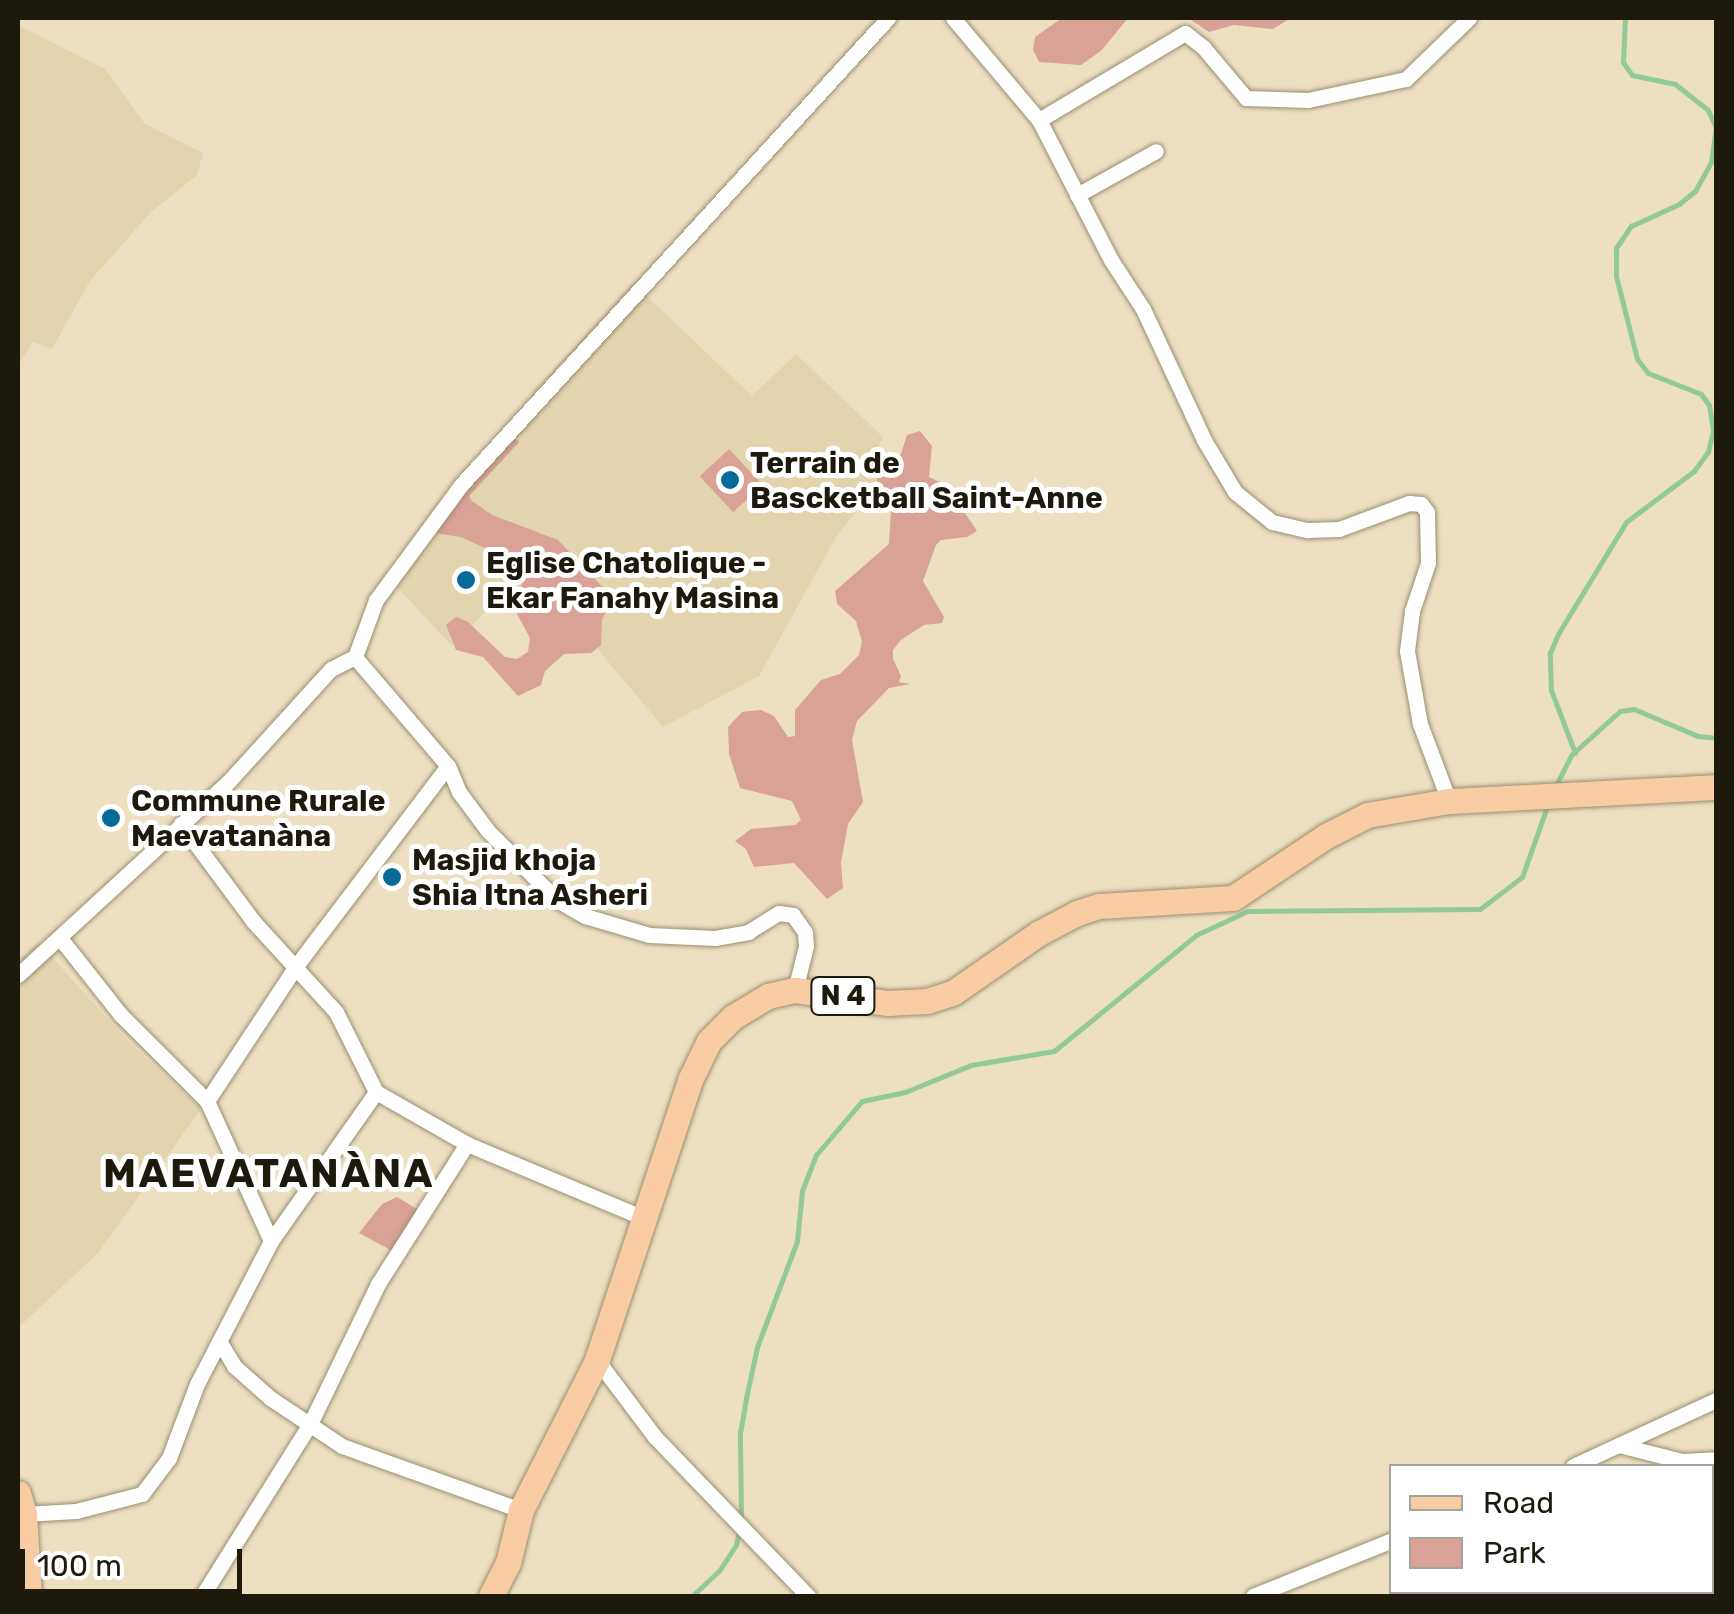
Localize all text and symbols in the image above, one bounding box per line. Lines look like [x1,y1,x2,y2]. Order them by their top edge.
place label: Terrain de Bascketball Saint-Anne [750,445,1103,516]
marker: Terrain de Bascketball Saint-Anne [719,469,741,491]
place label: Eglise Chatolique - Ekar Fanahy Masina [486,545,781,616]
marker: Eglise Chatolique - Ekar Fanahy Masina [455,569,477,591]
place label: Commune Rurale Maevatanàna [131,783,386,854]
marker: Commune Rurale Maevatanàna [100,807,122,829]
place label: Masjid khoja Shia Itna Asheri [412,842,649,912]
marker: Masjid khoja Shia Itna Asheri [381,866,403,888]
road number: N 4 [808,973,878,1019]
district label: MAEVATANÀNA [103,1150,435,1198]
legend [1389,1464,1714,1594]
text: Road [1483,1485,1554,1521]
scale bar [25,1529,248,1591]
text: Park [1483,1535,1545,1571]
text: 100 m [37,1548,122,1584]

